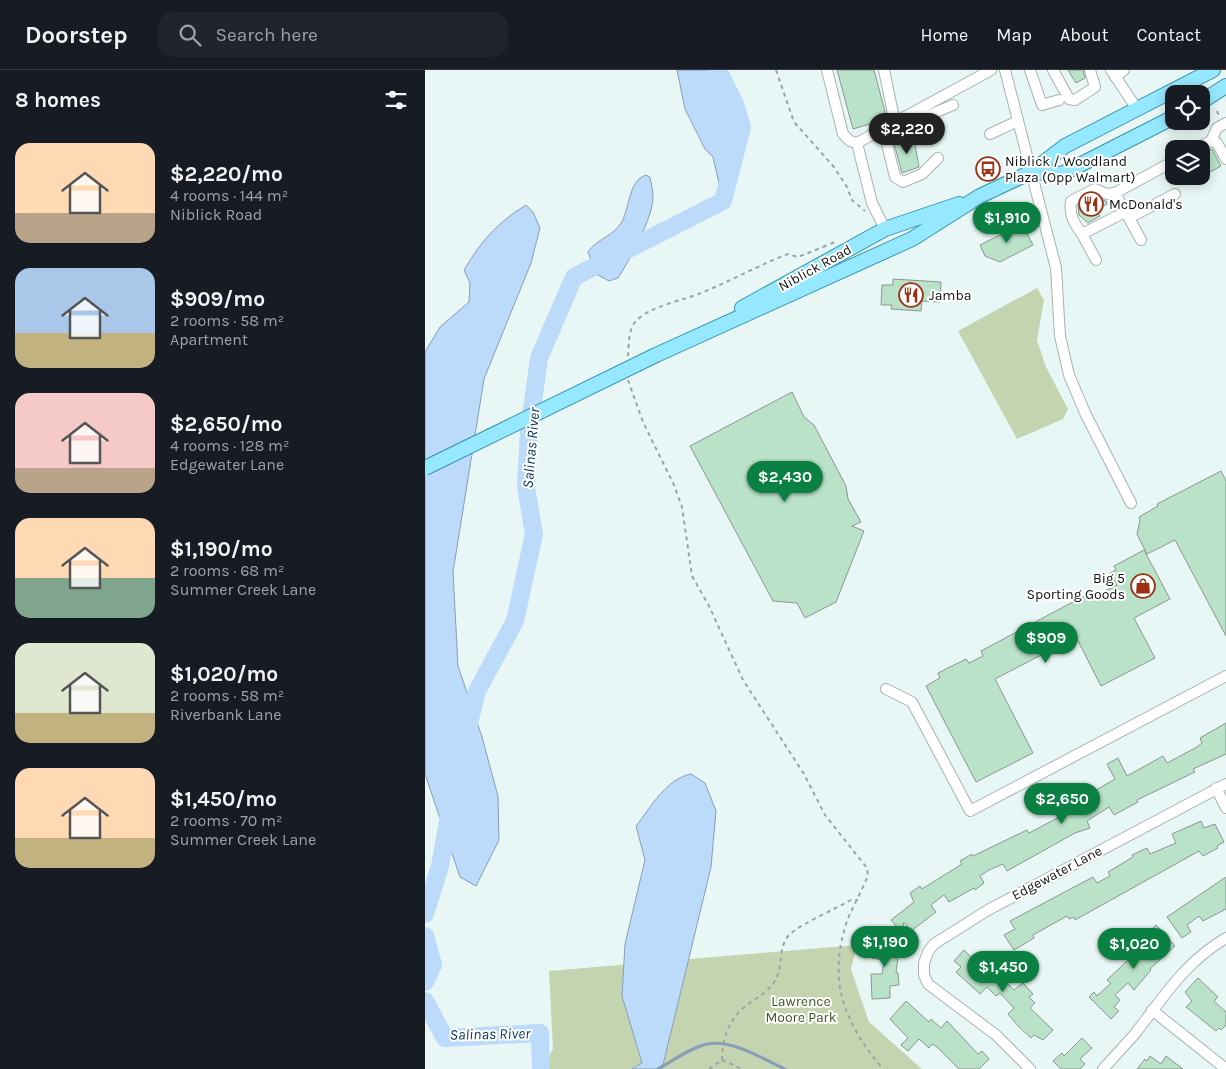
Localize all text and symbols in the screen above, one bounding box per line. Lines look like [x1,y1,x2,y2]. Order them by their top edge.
search box [158,12,508,57]
text: Doorstep [25,21,128,49]
icon: search [176,21,204,49]
text: Search here [216,24,318,46]
text: Home [920,24,968,46]
text: Map [996,24,1032,46]
text: About [1060,24,1109,46]
text: Contact [1137,24,1201,46]
map controls [1165,85,1210,185]
button: locate [1165,85,1210,130]
icon: filters [382,86,410,114]
text: 8 homes [15,88,101,112]
pin: $2,220 [866,112,948,155]
text: $2,220 [880,119,934,138]
button: layers [1165,140,1210,185]
place label: Niblick / Woodland Plaza (Opp Walmart) [1005,153,1136,186]
bus stop icon: Niblick / Woodland Plaza (Opp Walmart) [975,156,1001,182]
text: $2,220/mo [170,162,283,186]
icon: home [55,163,115,223]
text: 4 rooms · 144 m² [170,186,288,205]
restaurant icon: McDonald's [1078,191,1104,217]
place label: McDonald's [1109,196,1183,213]
pin: $1,910 [966,202,1048,244]
text: Niblick Road [170,205,262,224]
text: $1,910 [984,208,1030,227]
street label: Niblick Road [776,241,854,295]
restaurant icon: Jamba [898,282,924,308]
text: $909/mo [170,287,265,311]
place label: Jamba [929,287,971,304]
icon: home [55,288,115,348]
text: 2 rooms · 58 m² [170,311,284,330]
text: Apartment [170,330,248,349]
water label: Salinas River [519,406,544,489]
text: $2,650/mo [170,412,282,436]
icon: home [55,413,115,473]
text: 4 rooms · 128 m² [170,436,289,455]
text: Edgewater Lane [170,455,284,474]
pin: $2,430 [744,460,826,503]
text: $2,430 [758,467,812,486]
text: $1,190/mo [170,537,273,561]
icon: home [55,538,115,598]
text: 2 rooms · 68 m² [170,561,284,580]
place label: Big 5 Sporting Goods [1027,570,1125,603]
shop icon: Big 5 Sporting Goods [1130,573,1156,599]
text: Summer Creek Lane [170,580,316,599]
pin: $909 [1016,622,1076,664]
text: $909 [1026,628,1066,647]
text: $1,020/mo [170,662,278,686]
icon: home [55,663,115,723]
text: 2 rooms · 58 m² [170,686,284,705]
text: Riverbank Lane [170,705,282,724]
pin: $2,650 [1021,782,1103,825]
text: $1,450/mo [170,787,277,811]
icon: home [55,788,115,848]
text: $2,650 [1035,789,1089,808]
text: 2 rooms · 70 m² [170,811,282,830]
text: Summer Creek Lane [170,830,316,849]
street label: Edgewater Lane [1009,842,1105,904]
pin: $1,190 [844,926,926,968]
pin: $1,020 [1093,928,1175,970]
text: $1,190 [862,932,908,951]
text: $1,020 [1109,934,1159,953]
pin: $1,450 [962,950,1044,993]
text: $1,450 [978,957,1028,976]
park label: Lawrence Moore Park [765,993,837,1026]
water label: Salinas River [449,1024,531,1044]

